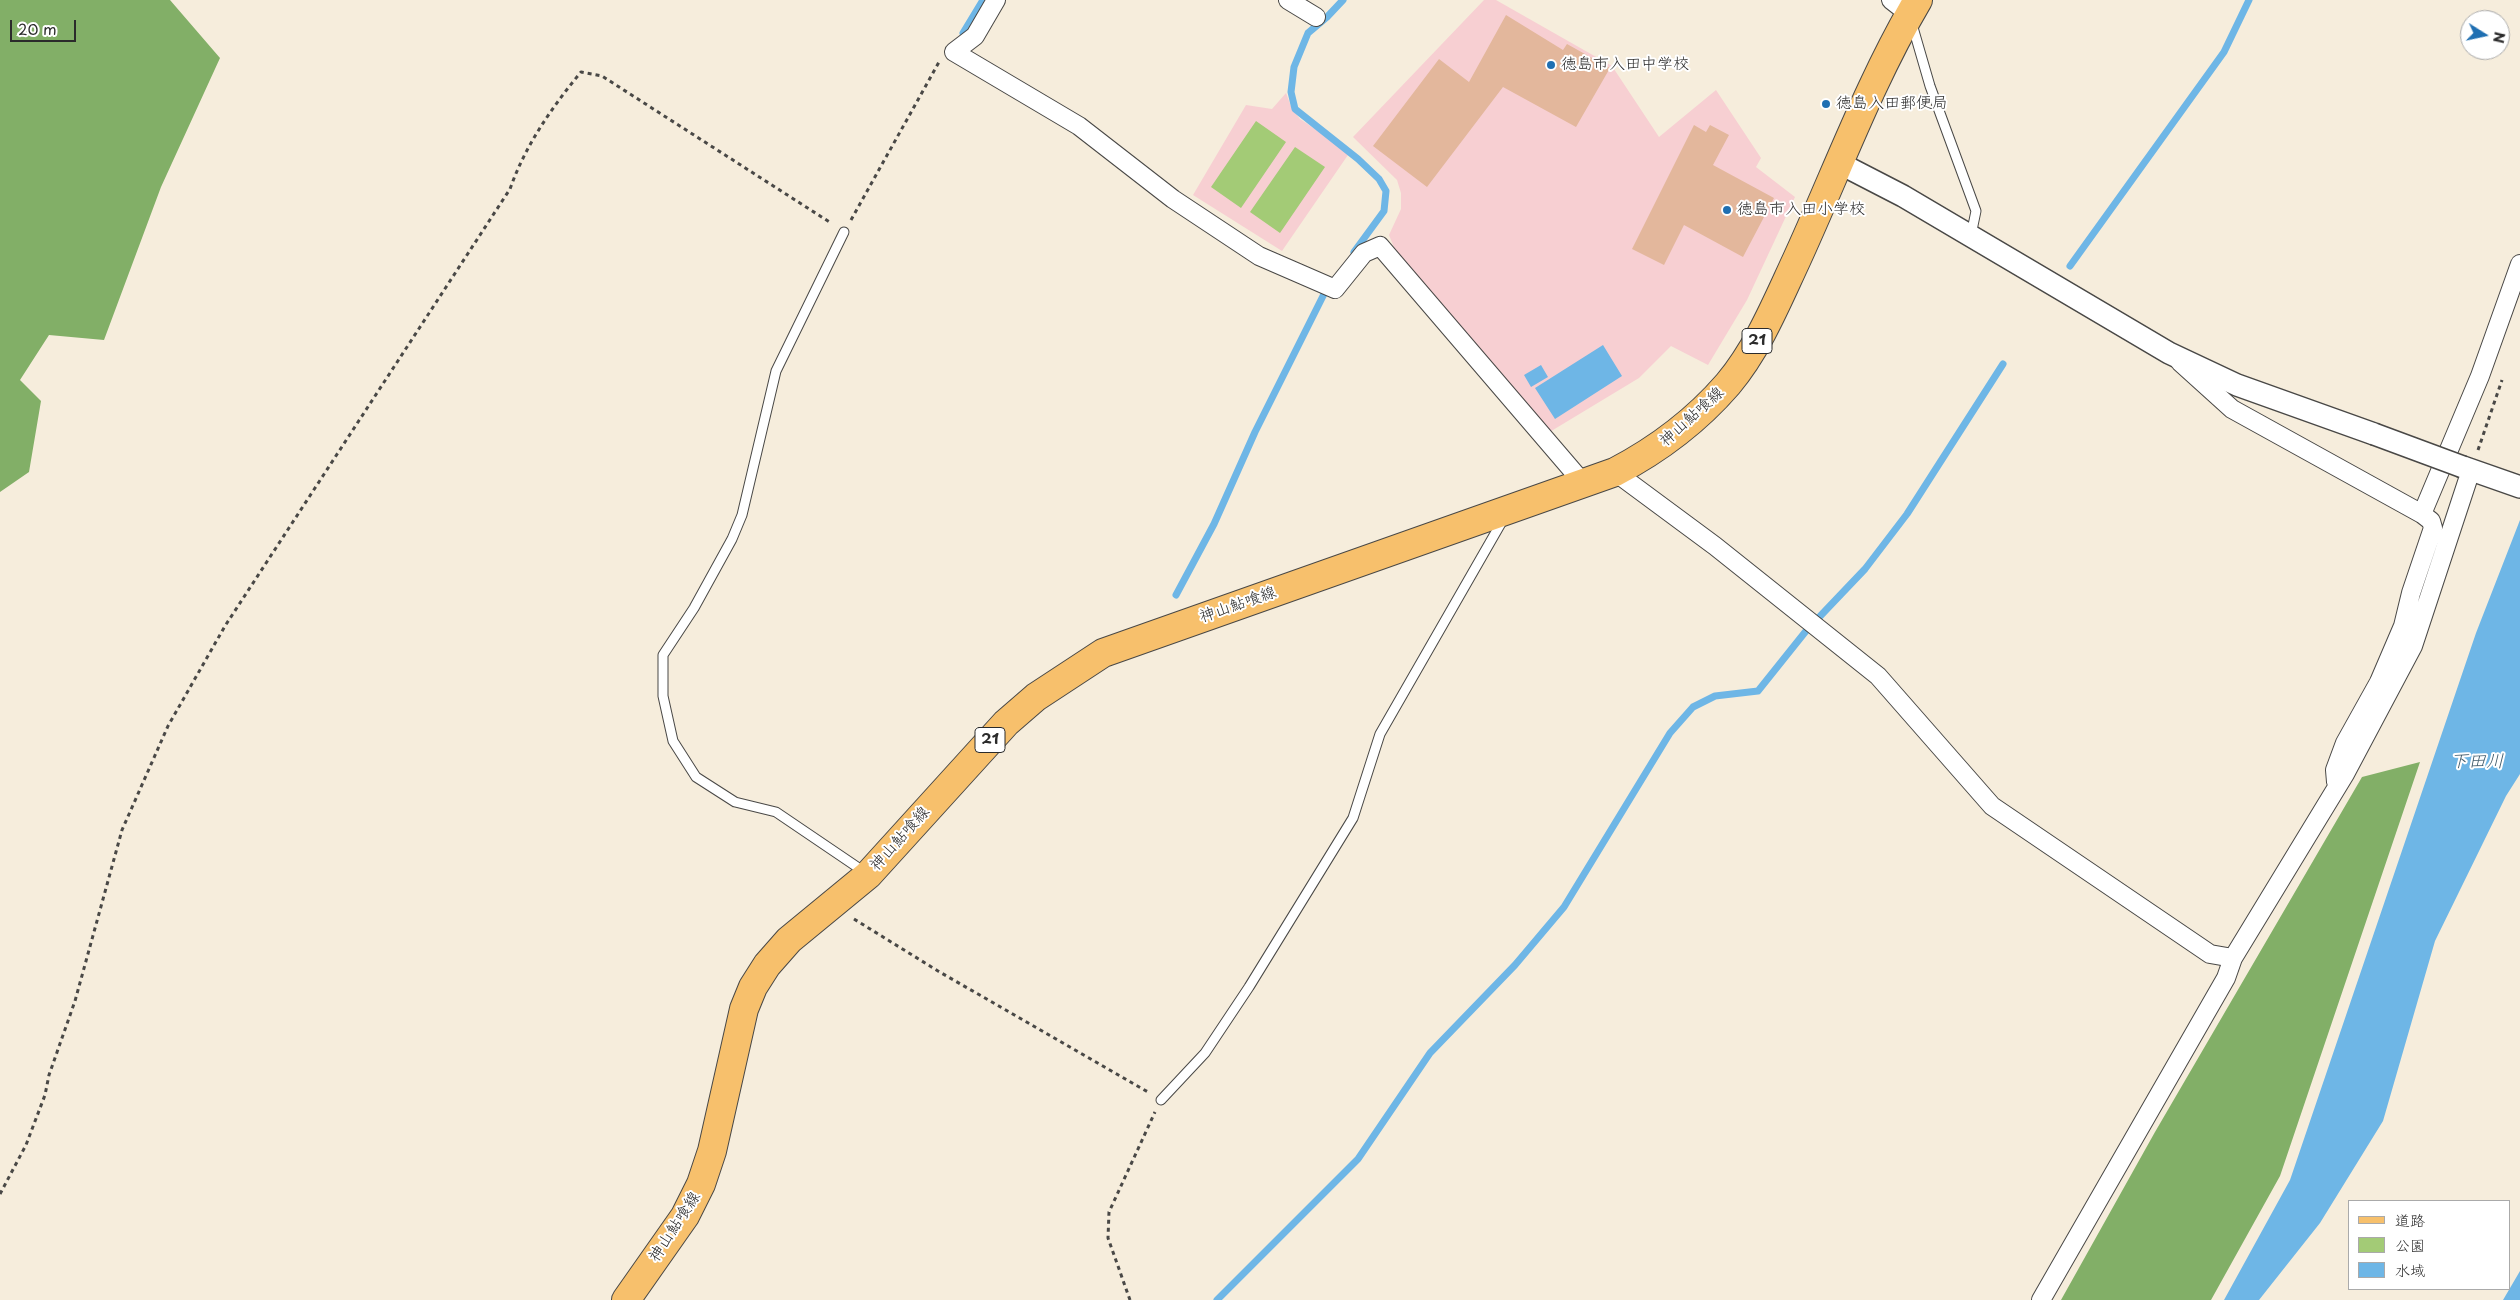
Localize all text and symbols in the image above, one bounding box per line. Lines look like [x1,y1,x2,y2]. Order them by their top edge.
scale bar [12,10,79,42]
north arrow [2460,10,2510,60]
text: 20 m [18,17,57,40]
text: N [2488,30,2511,45]
place label: 徳島市入田中学校 [1561,55,1689,75]
marker: 徳島市入田中学校 [1545,59,1557,71]
place label: 徳島入田郵便局 [1836,94,1948,114]
marker: 徳島入田郵便局 [1820,98,1832,110]
place label: 徳島市入田小学校 [1737,200,1865,220]
marker: 徳島市入田小学校 [1721,204,1733,216]
road number: 21 [1742,328,1772,354]
street label: 神山鮎喰線 [1656,383,1728,451]
street label: 神山鮎喰線 [1197,583,1279,627]
road number: 21 [975,728,1005,752]
water label: 下田川 [2450,751,2504,773]
street label: 神山鮎喰線 [866,803,934,875]
street label: 神山鮎喰線 [645,1188,705,1266]
legend [2348,1200,2510,1290]
text: 道路 [2395,1208,2425,1231]
text: 公園 [2395,1233,2425,1256]
text: 水域 [2395,1258,2425,1281]

